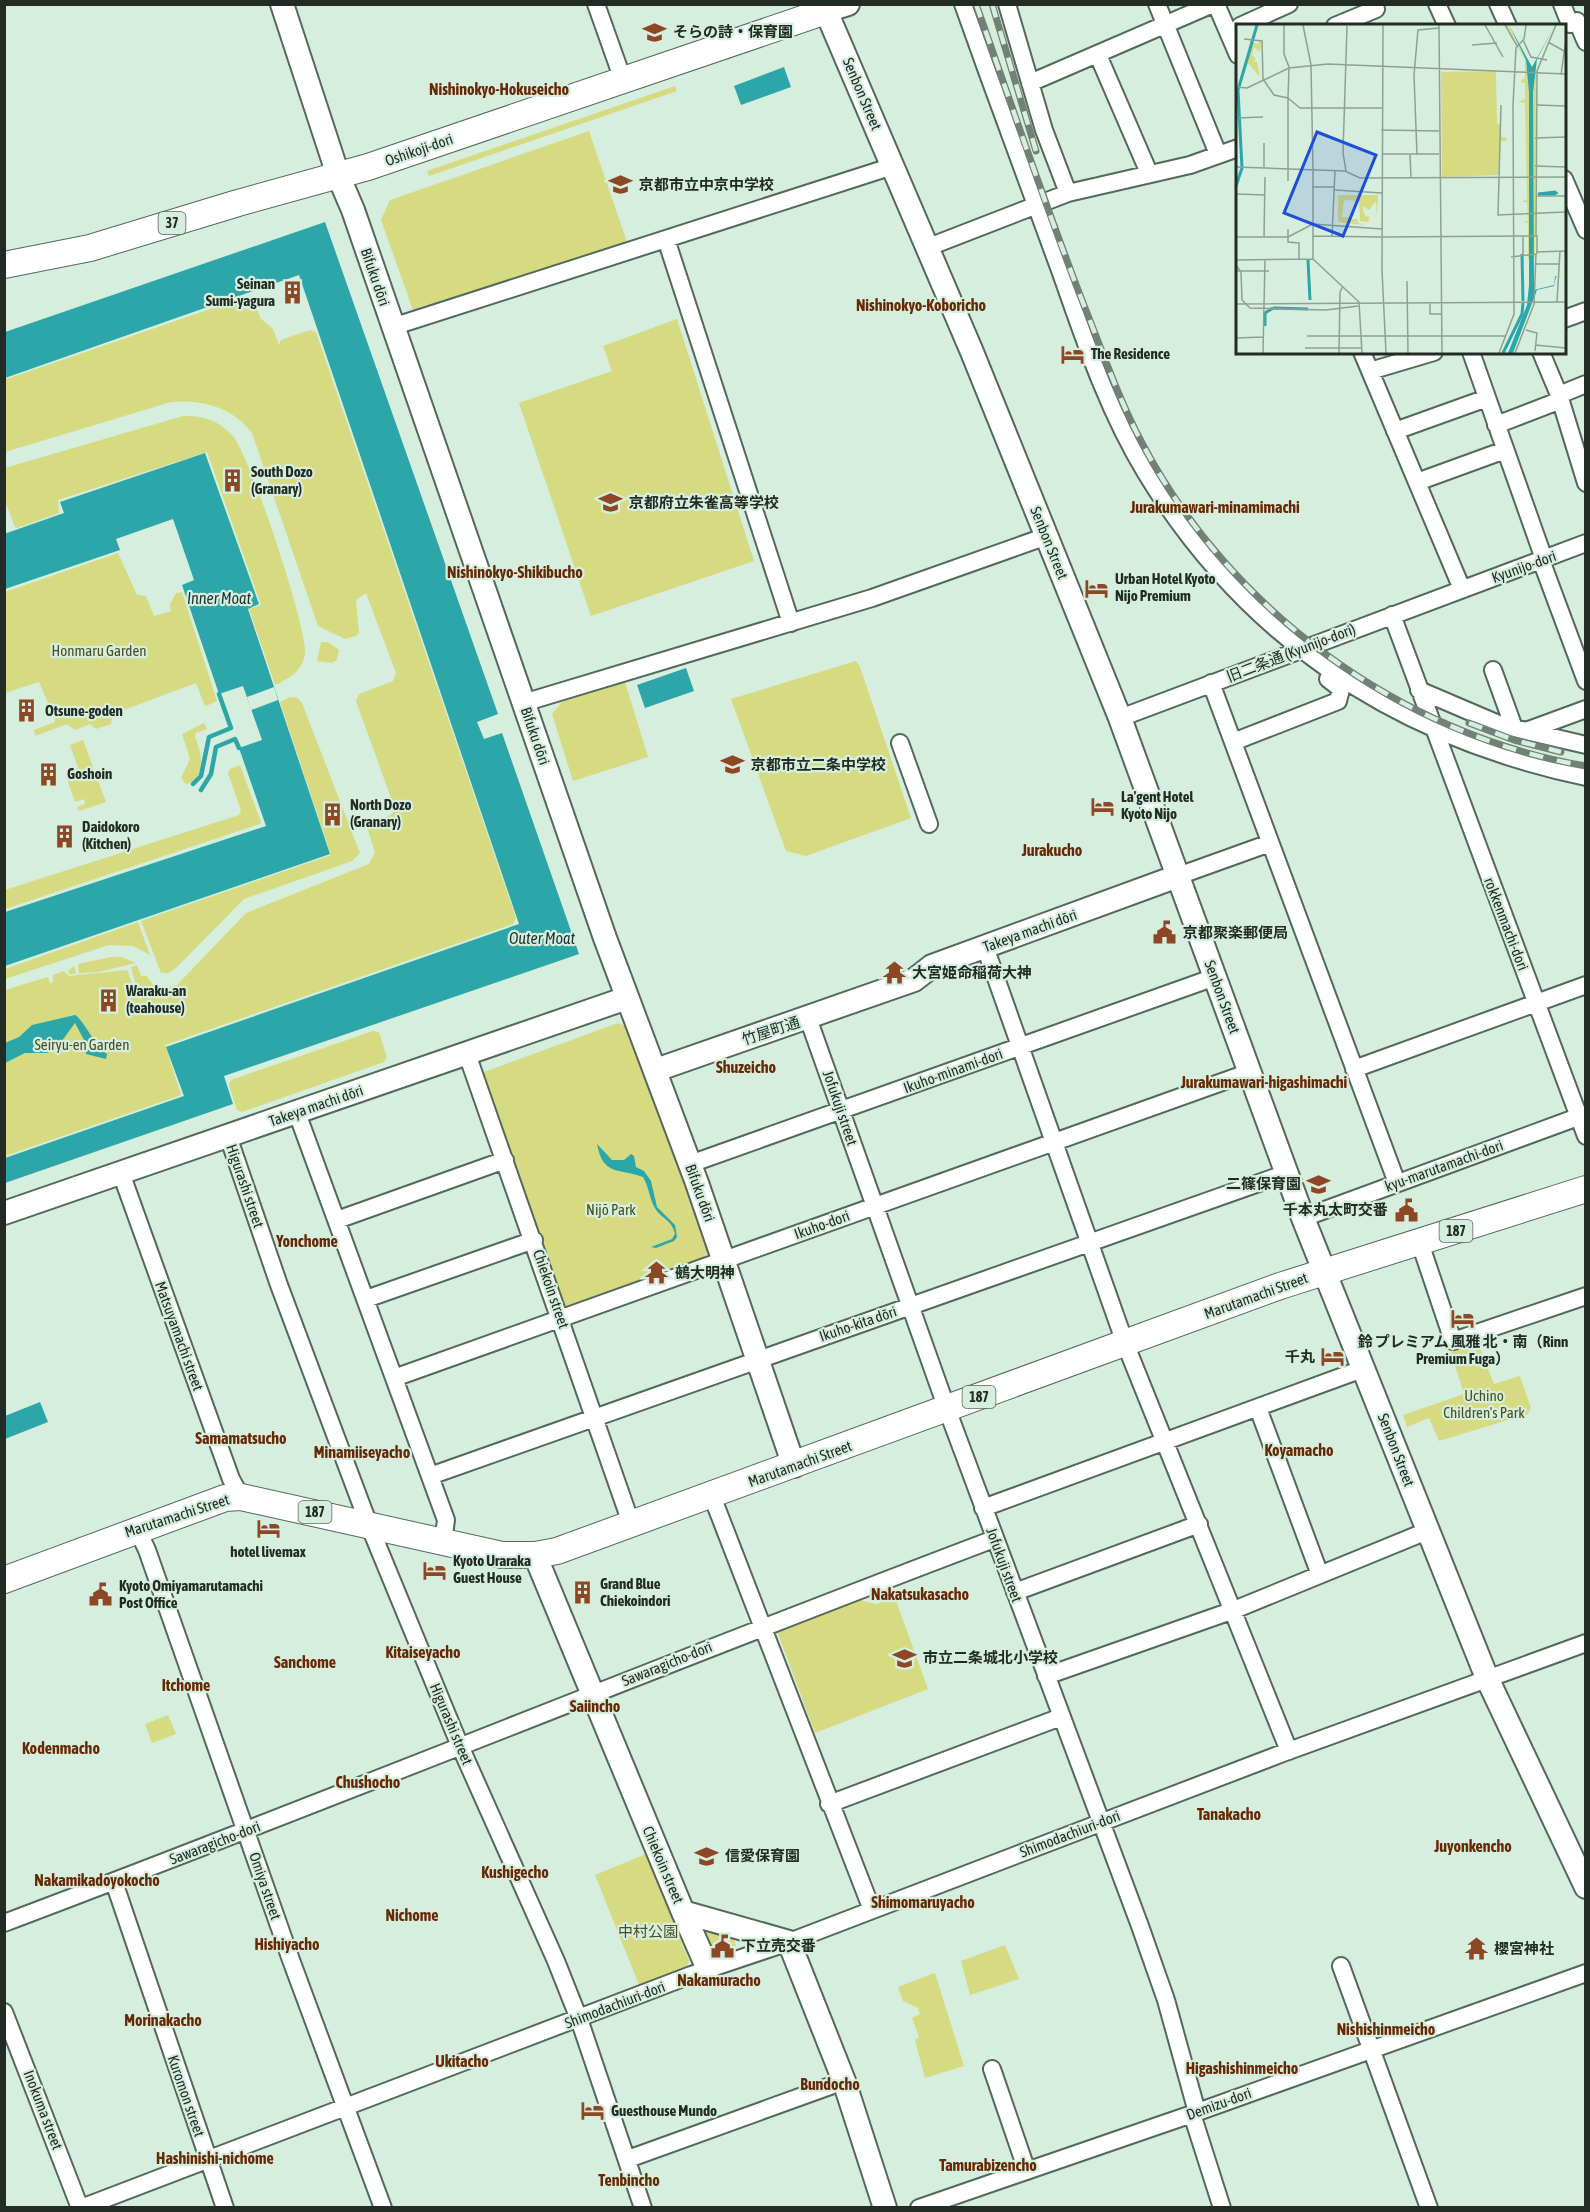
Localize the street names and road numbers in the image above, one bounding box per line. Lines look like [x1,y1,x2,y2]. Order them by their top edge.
street label: Senbon Street [840,55,885,132]
street label: Oshikoji-dori [383,130,455,169]
road number: 37 [158,212,186,234]
street label: Bifuku dōri [358,246,393,308]
street label: Senbon Street [1027,504,1072,582]
street label: Kyunijo-dori [1489,547,1558,586]
street label: 旧二条通 (Kyunijo-dori) [1224,620,1358,685]
street label: Bifuku dōri [518,705,553,767]
street label: rokkenmachi-dori [1481,875,1532,973]
street label: Takeya machi dōri [981,906,1079,955]
street label: Senbon Street [1201,958,1244,1036]
street label: 竹屋町通 [740,1013,802,1048]
street label: Ikuho-minami-dori [901,1045,1005,1096]
street label: Jofukuji street [820,1068,861,1147]
street label: Takeya machi dōri [266,1081,365,1130]
street label: kyu-marutamachi-dori [1382,1136,1505,1195]
street label: Higurashi street [223,1142,268,1230]
street label: Bifuku dōri [682,1162,719,1224]
street label: Ikuho-dori [792,1207,852,1242]
road number: 187 [1440,1220,1472,1242]
street label: Chiekoin street [530,1247,573,1331]
street label: Marutamachi Street [1202,1269,1310,1322]
street label: Matsuyamachi street [152,1279,207,1393]
street label: Ikuho-kita dōri [817,1302,899,1345]
road number: 187 [962,1386,996,1408]
street label: Senbon Street [1375,1411,1418,1489]
street label: Marutamachi Street [746,1437,854,1490]
street label: Marutamachi Street [122,1491,231,1540]
road number: 187 [298,1501,332,1523]
street label: Jofukuji street [983,1525,1026,1604]
street label: Sawaragicho-dori [619,1638,714,1689]
street label: Higurashi street [427,1680,476,1767]
street label: Shimodachiuri-dori [1017,1807,1122,1860]
street label: Sawaragicho-dori [167,1817,263,1868]
street label: Chiekoin street [640,1824,687,1906]
street label: Omiya street [246,1850,285,1922]
street label: Shimodachiuri-dori [562,1978,667,2031]
street label: Kuromon street [165,2053,208,2139]
street label: Inokuma street [21,2068,66,2152]
street label: Demizu-dori [1184,2084,1254,2123]

